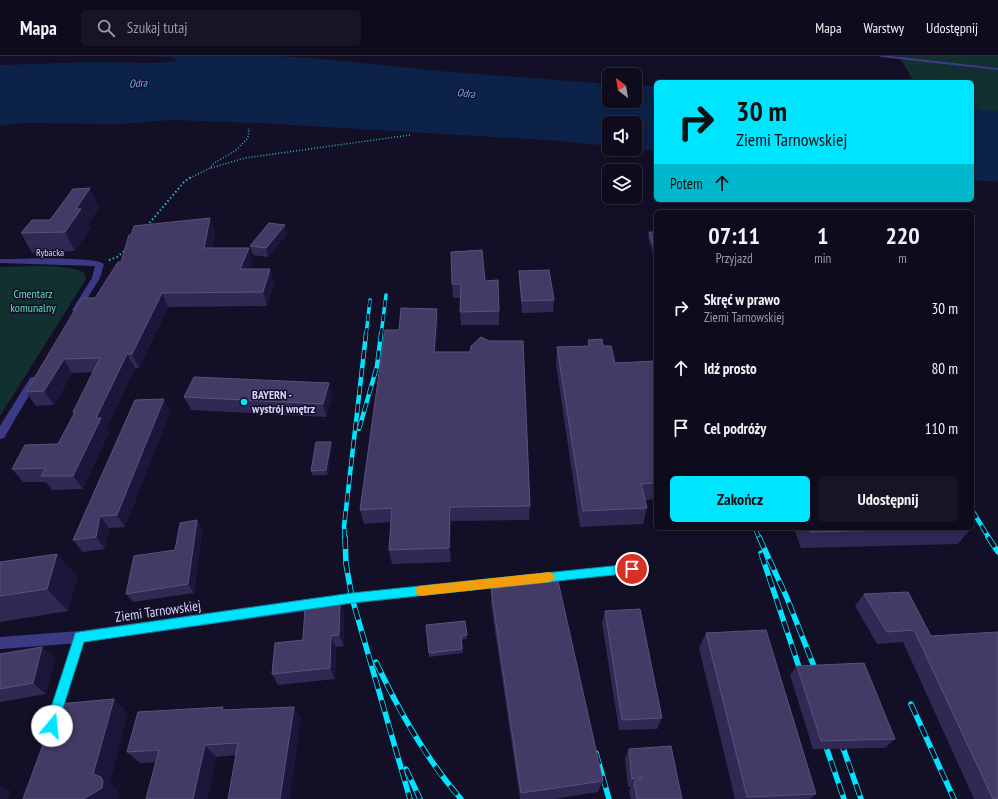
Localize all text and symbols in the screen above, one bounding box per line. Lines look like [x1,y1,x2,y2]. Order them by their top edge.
search box [81,10,361,46]
text: Mapa [20,16,57,40]
icon: search [95,17,117,39]
text: Szukaj tutaj [127,18,187,37]
text: Mapa [815,19,842,37]
text: Warstwy [864,19,904,37]
text: Udostępnij [926,19,978,37]
north arrow [602,68,642,108]
map controls [602,68,642,204]
water label: Odra [128,75,148,91]
water label: Odra [456,85,476,101]
text: 30 m [736,92,787,129]
icon: right [670,96,722,148]
button: sound [602,116,642,156]
text: Ziemi Tarnowskiej [736,128,847,151]
button: layers [602,164,642,204]
icon: ahead [711,172,733,194]
text: Potem [670,174,703,193]
text: 07:11 [708,220,760,251]
text: 1 [817,220,828,251]
text: 220 [885,220,920,251]
street label: Rybacka [36,246,64,259]
text: Przyjazd [716,250,753,267]
text: min [814,250,831,267]
text: m [898,250,907,267]
park label: Cmentarz komunalny [10,286,56,315]
text: Skręć w prawo [704,290,780,309]
icon: right [670,297,692,319]
text: 30 m [932,299,958,318]
text: Ziemi Tarnowskiej [704,309,784,326]
icon: ahead [670,357,692,379]
text: Idź prosto [704,359,757,378]
text: 80 m [932,359,958,378]
place label: BAYERN - wystrój wnętrz [251,387,316,416]
marker: BAYERN - wystrój wnętrz [239,397,249,407]
icon: arrive [670,417,692,439]
text: Cel podróży [704,419,766,438]
text: 110 m [925,419,958,438]
button: Zakończ [670,476,810,522]
button: Udostępnij [818,476,958,522]
pin [615,552,649,586]
icon: arrive [621,558,643,580]
street label: Ziemi Tarnowskiej [114,596,202,626]
position arrow [31,705,73,747]

